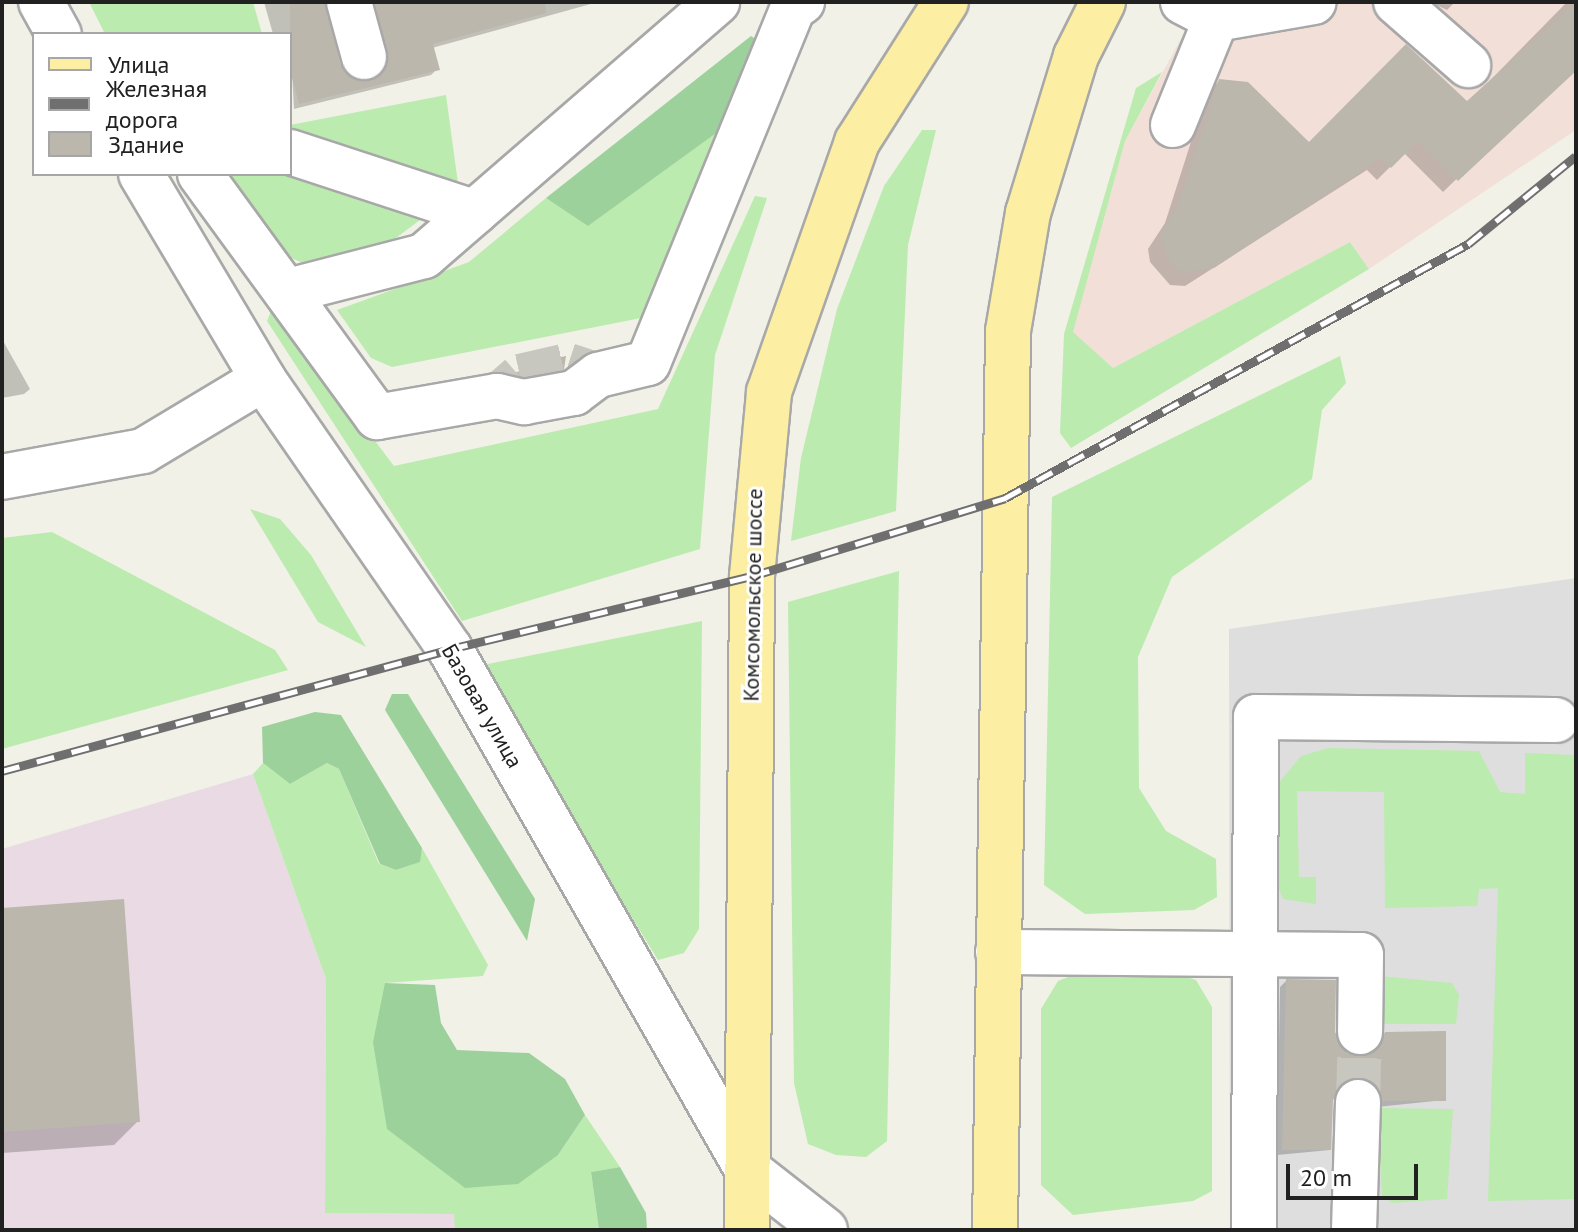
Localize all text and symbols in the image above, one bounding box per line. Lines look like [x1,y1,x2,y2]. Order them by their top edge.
legend [32,32,292,176]
text: Улица [108,49,169,80]
text: Железная дорога [106,73,207,135]
text: Здание [108,129,184,160]
street label: Комсомольское шоссе [738,488,768,702]
street label: Базовая улица [436,639,528,773]
scale bar [1290,1148,1422,1198]
text: 20 m [1300,1162,1352,1193]

